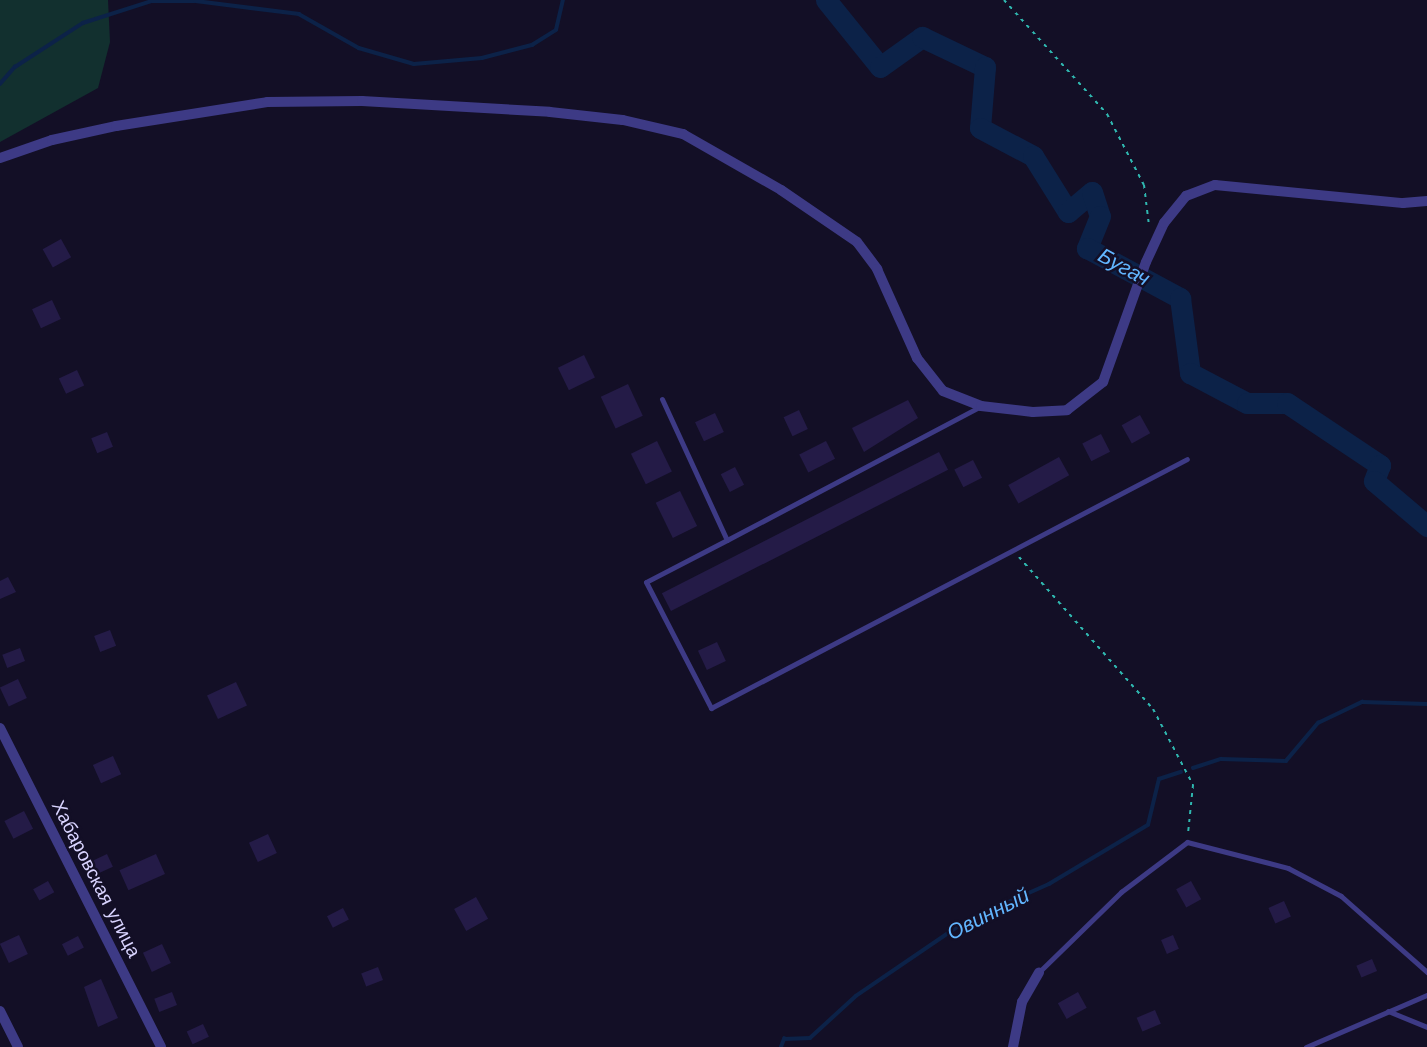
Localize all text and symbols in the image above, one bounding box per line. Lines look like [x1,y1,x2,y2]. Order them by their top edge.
water label: Бугач [1094,243,1154,291]
street label: Хабаровская улица [47,797,145,961]
water label: Овинный [943,883,1033,945]

